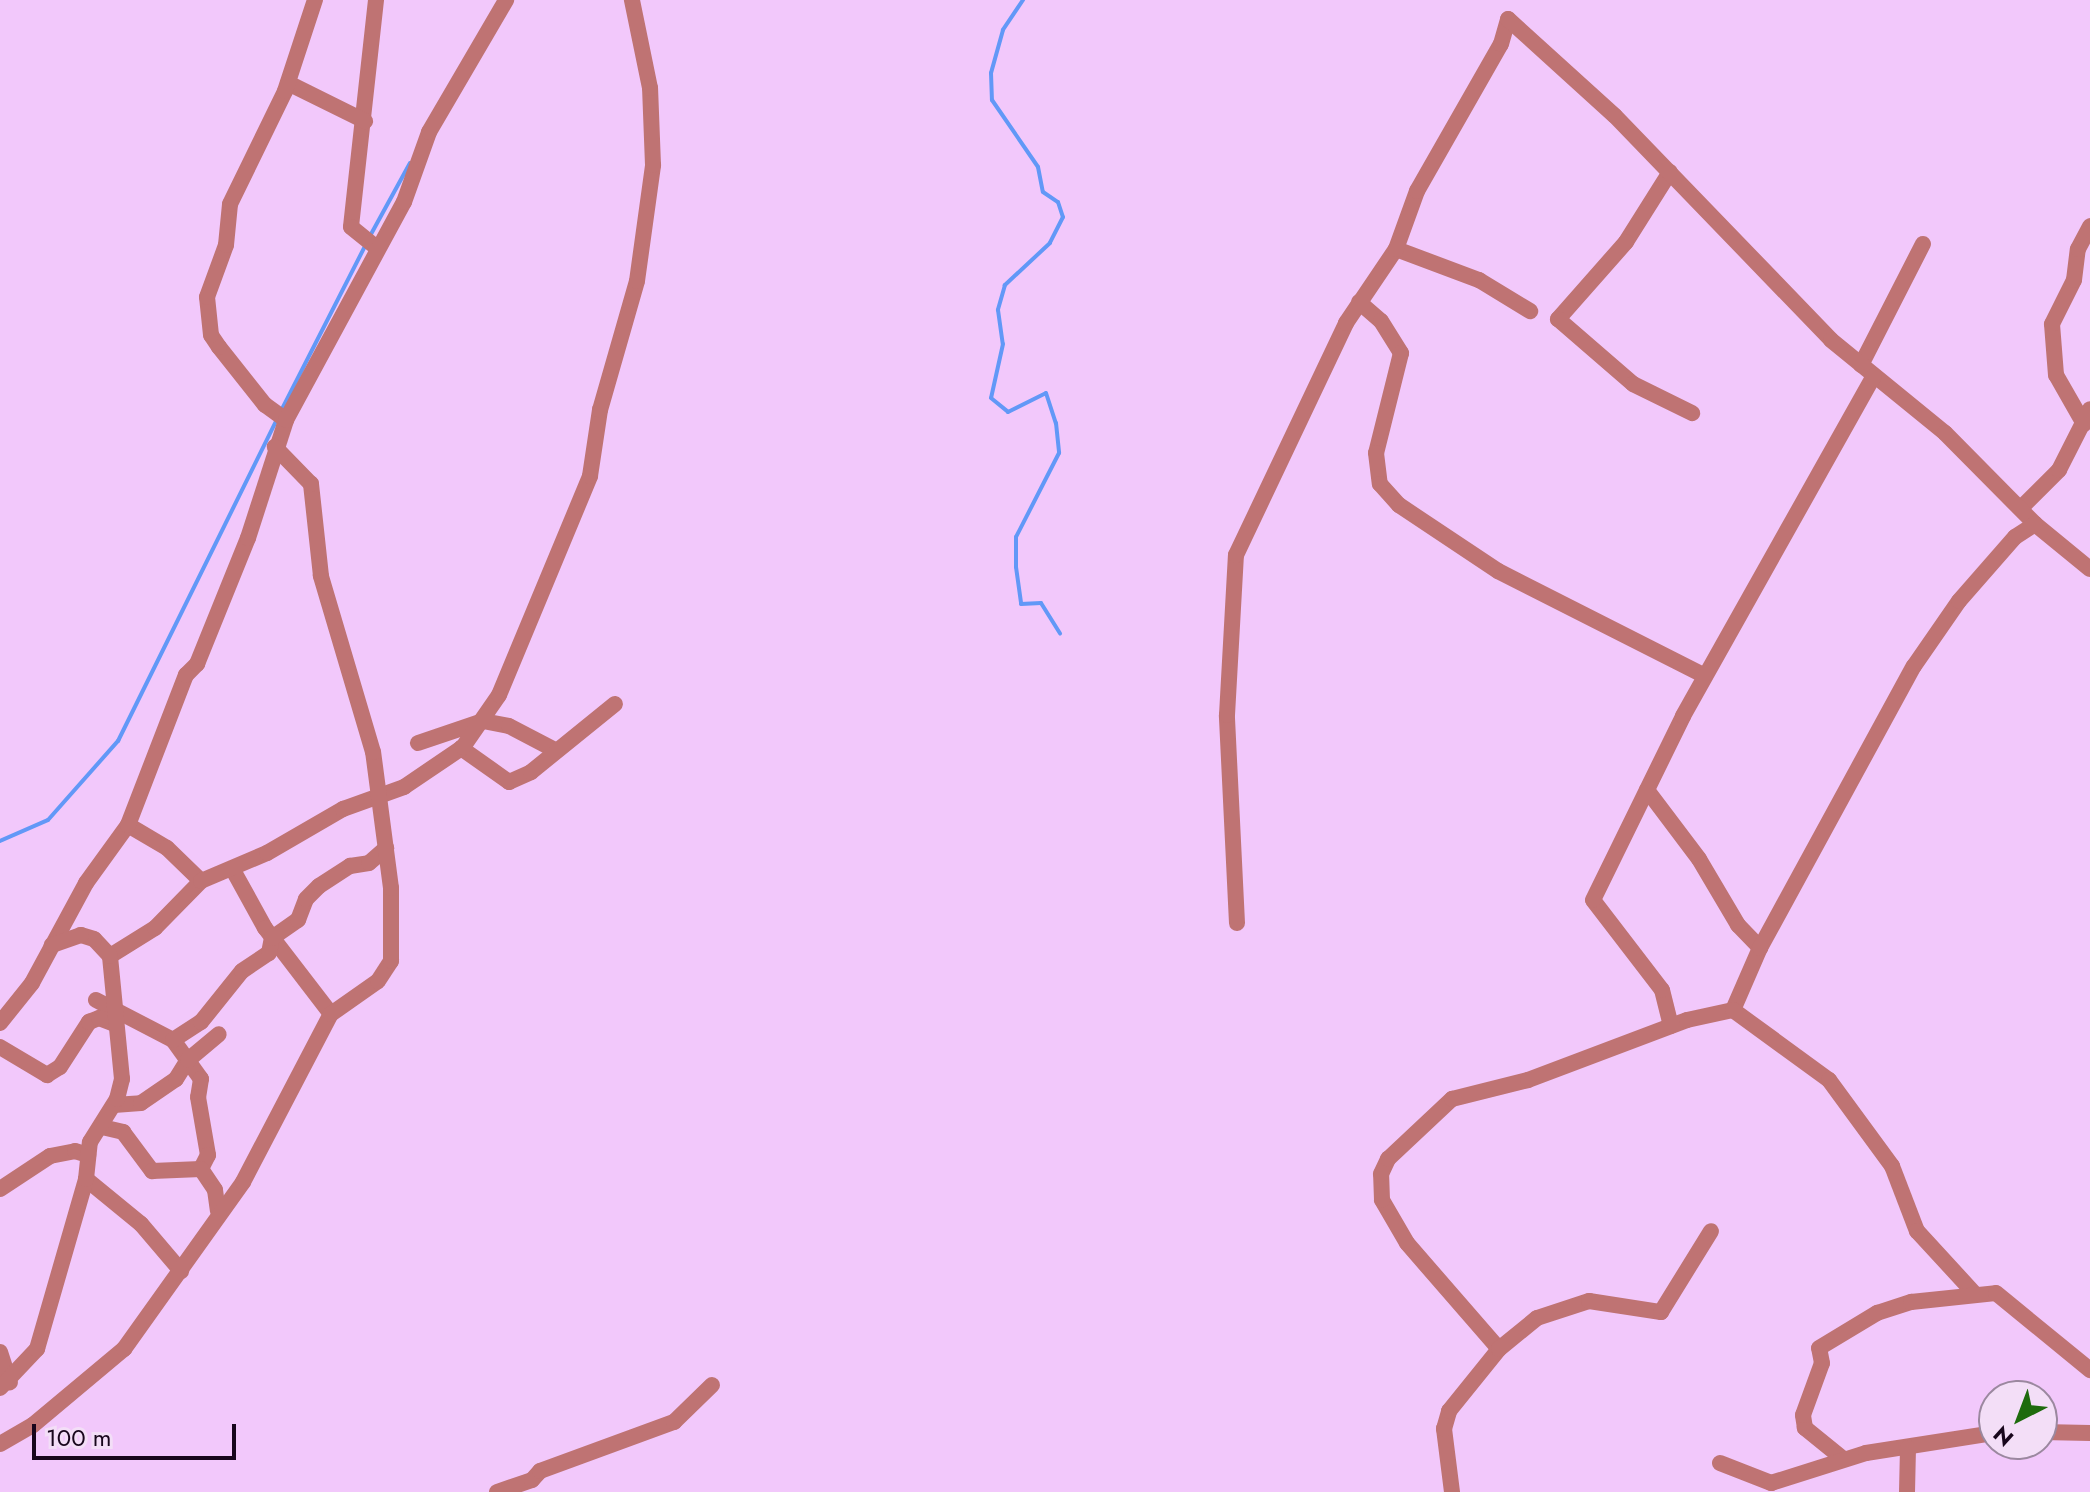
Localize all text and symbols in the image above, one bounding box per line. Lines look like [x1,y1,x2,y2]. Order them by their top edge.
north arrow [1978,1380,2058,1460]
scale bar [36,1408,240,1458]
text: N [1986,1419,2020,1454]
text: 100 m [46,1420,112,1455]

